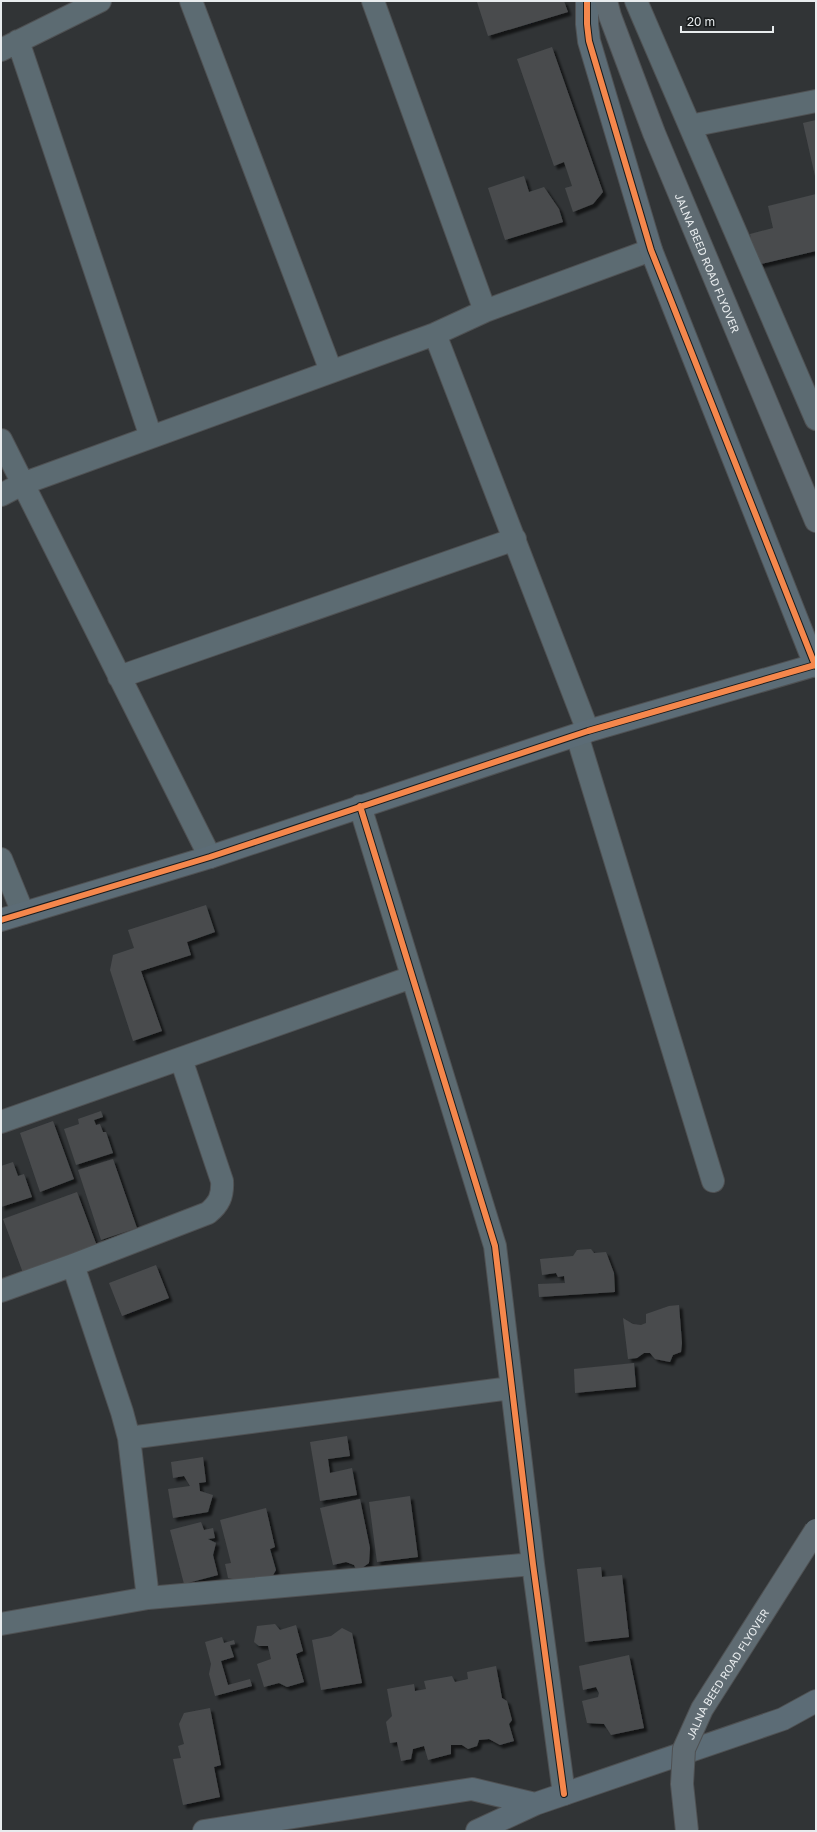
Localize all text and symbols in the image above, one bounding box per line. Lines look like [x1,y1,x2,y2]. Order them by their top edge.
scale bar [681,8,773,34]
text: 20 m [687,14,715,29]
street label: JALNA BEED ROAD FLYOVER [673,191,743,334]
street label: JALNA BEED ROAD FLYOVER [683,1606,771,1741]

